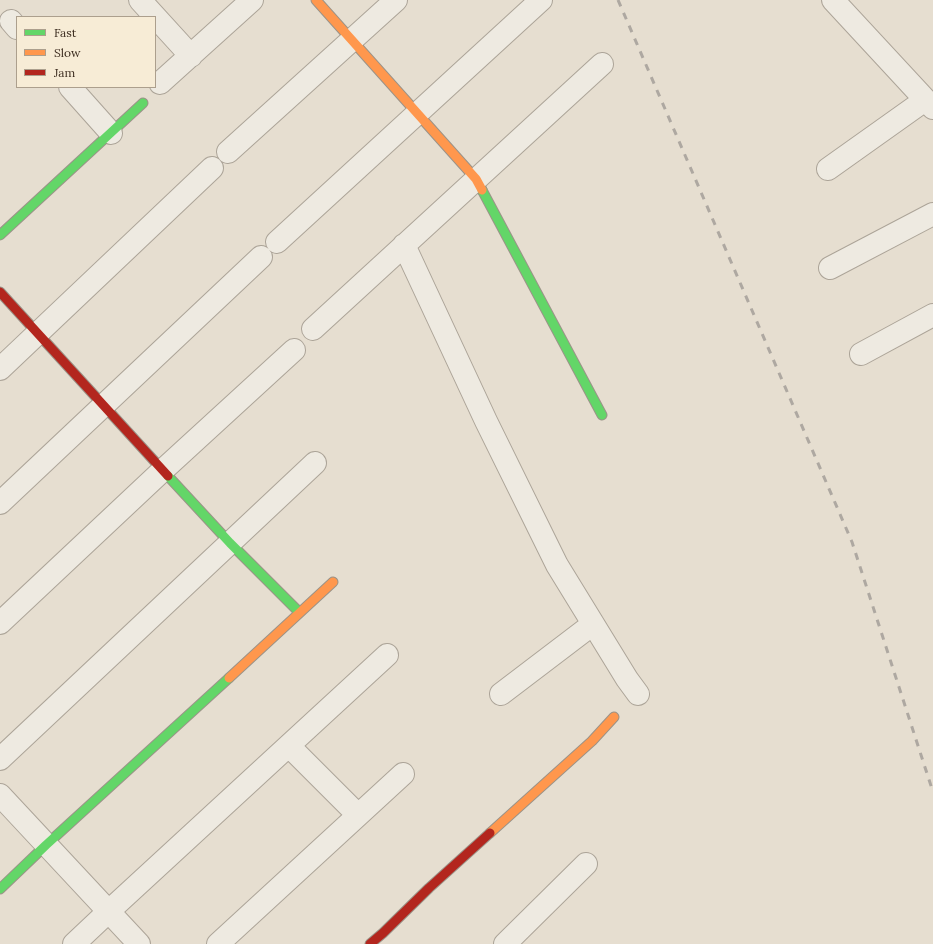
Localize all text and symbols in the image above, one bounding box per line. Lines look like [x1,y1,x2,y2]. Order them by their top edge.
legend [16,16,156,88]
text: Fast [54,25,77,40]
text: Slow [54,45,81,60]
text: Jam [54,65,75,80]

